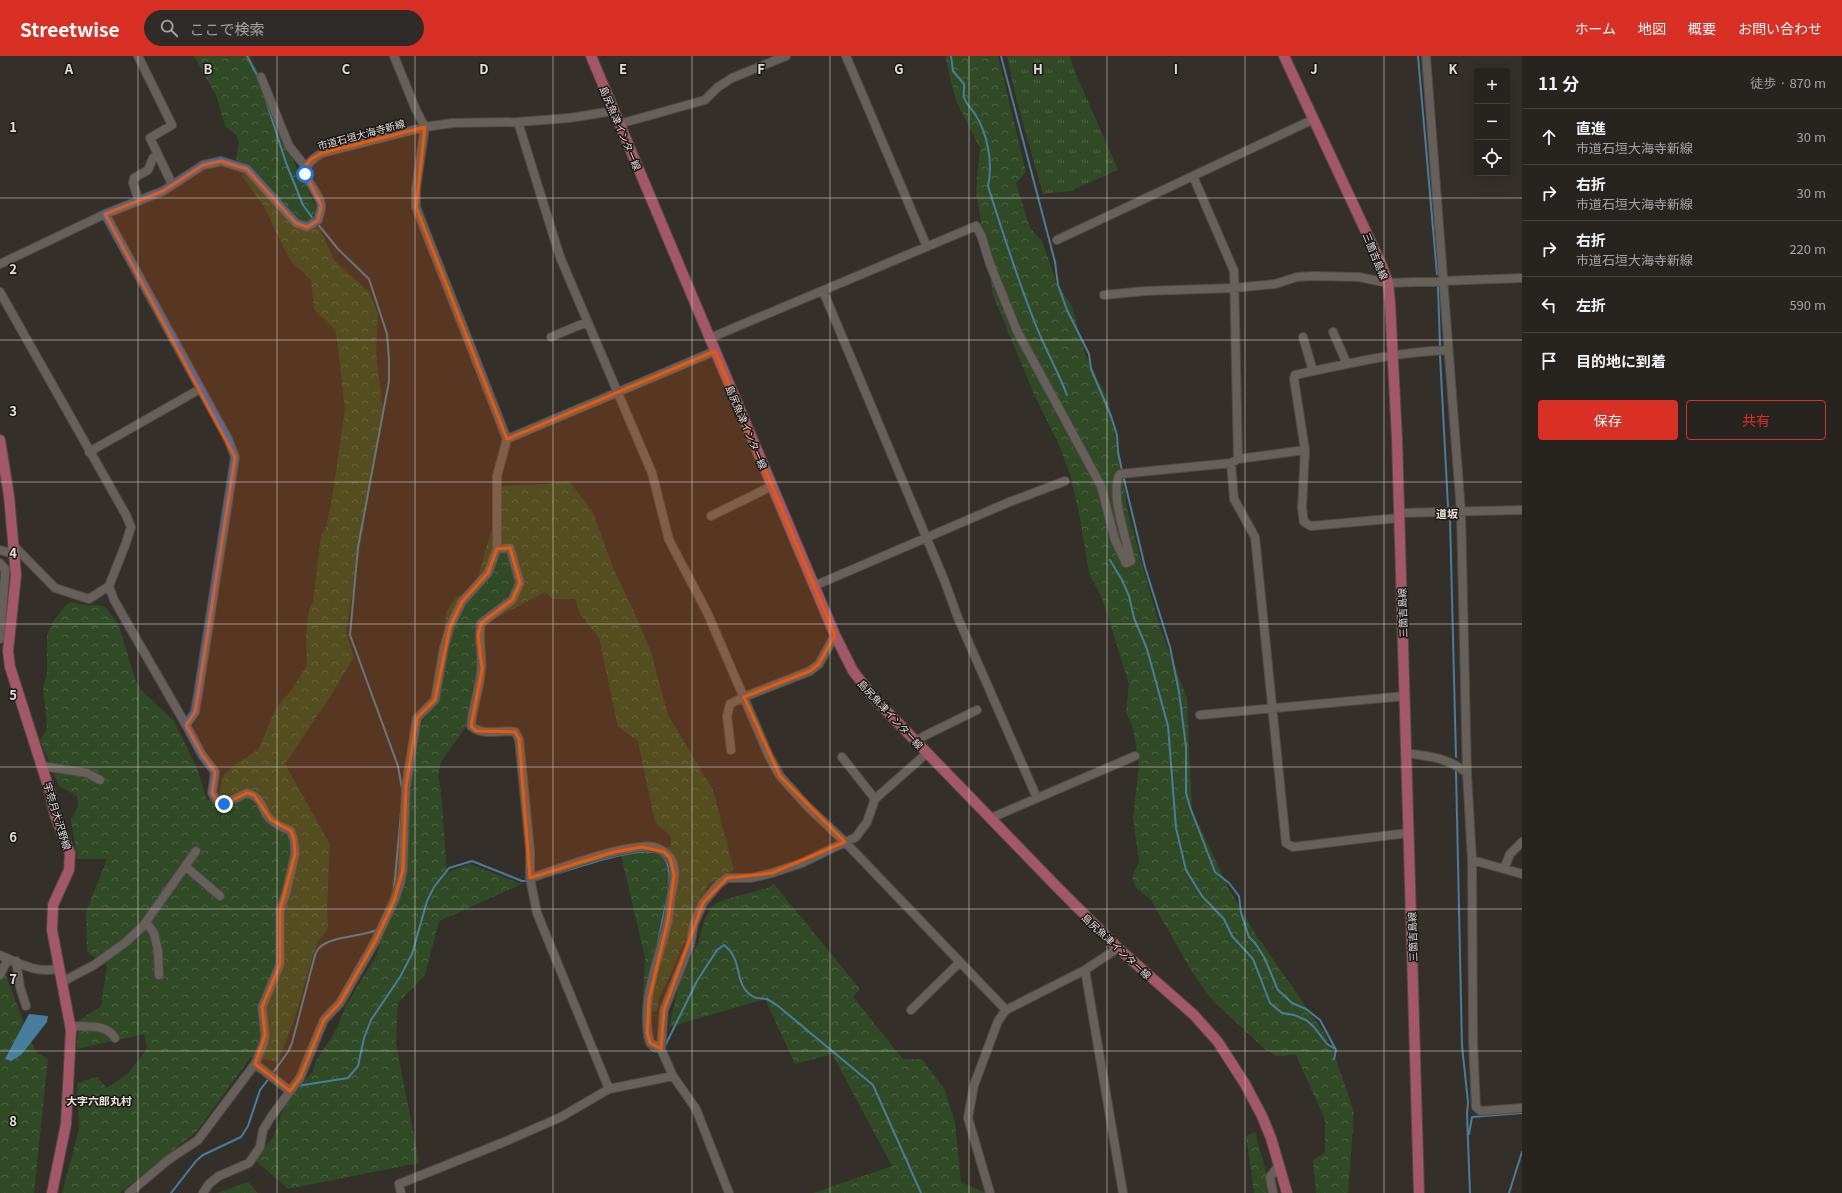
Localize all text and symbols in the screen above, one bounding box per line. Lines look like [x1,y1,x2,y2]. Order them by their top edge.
search box [144,10,424,46]
text: Streetwise [20,15,120,42]
icon: search [158,17,180,39]
text: ここで検索 [190,18,265,39]
text: ホーム [1574,18,1616,38]
text: 地図 [1638,18,1666,38]
text: 概要 [1688,18,1716,38]
text: お問い合わせ [1738,18,1822,38]
text: A [64,59,74,78]
text: B [204,59,213,78]
text: C [342,59,351,78]
text: D [479,59,489,78]
text: E [619,59,627,78]
text: F [757,59,765,78]
text: G [894,59,904,78]
text: H [1033,59,1043,78]
text: I [1174,59,1178,78]
text: J [1310,59,1318,78]
text: K [1449,59,1458,78]
map controls [1474,68,1510,176]
button: + [1474,68,1510,104]
text: 11 分 [1538,70,1579,95]
text: 徒歩 · 870 m [1750,73,1826,92]
street label: 島尻魚津インター線 [597,84,645,172]
button: − [1474,104,1510,140]
street label: 市道石垣大海寺新線 [316,115,406,153]
text: 1 [9,117,17,136]
text: 直進 [1576,117,1606,138]
icon: ahead [1538,126,1560,148]
text: 30 m [1797,127,1826,146]
text: 市道石垣大海寺新線 [1576,138,1693,157]
button: locate [1474,140,1510,176]
route start [296,165,314,183]
text: 右折 [1576,173,1606,194]
icon: right [1538,182,1560,204]
text: 30 m [1797,183,1826,202]
text: 市道石垣大海寺新線 [1576,194,1693,213]
text: 右折 [1576,229,1606,250]
street label: 三箇吉島線 [1360,230,1392,282]
icon: right [1538,238,1560,260]
text: 220 m [1789,239,1826,258]
text: 市道石垣大海寺新線 [1576,250,1693,269]
text: 2 [9,259,17,278]
icon: left [1538,294,1560,316]
text: 左折 [1576,294,1606,315]
text: 590 m [1789,295,1826,314]
icon: arrive [1538,350,1560,372]
text: 目的地に到着 [1576,350,1666,371]
street label: 島尻魚津インター線 [723,383,771,471]
button: 保存 [1538,400,1678,440]
button: 共有 [1686,400,1826,440]
text: 3 [9,401,17,420]
district label: 道坂 [1436,505,1458,521]
text: 4 [9,543,17,562]
street label: 三箇吉島線 [1394,588,1410,638]
street label: 島尻魚津インター線 [855,676,927,752]
text: 5 [9,685,17,704]
street label: 宇奈月大沢野線 [41,780,75,852]
route end [215,795,233,813]
text: 6 [9,827,17,846]
street label: 島尻魚津インター線 [1079,910,1155,982]
street label: 三箇吉島線 [1404,912,1420,962]
text: 7 [9,969,17,988]
district label: 大字六郎丸村 [66,1092,132,1108]
text: 8 [9,1111,17,1130]

